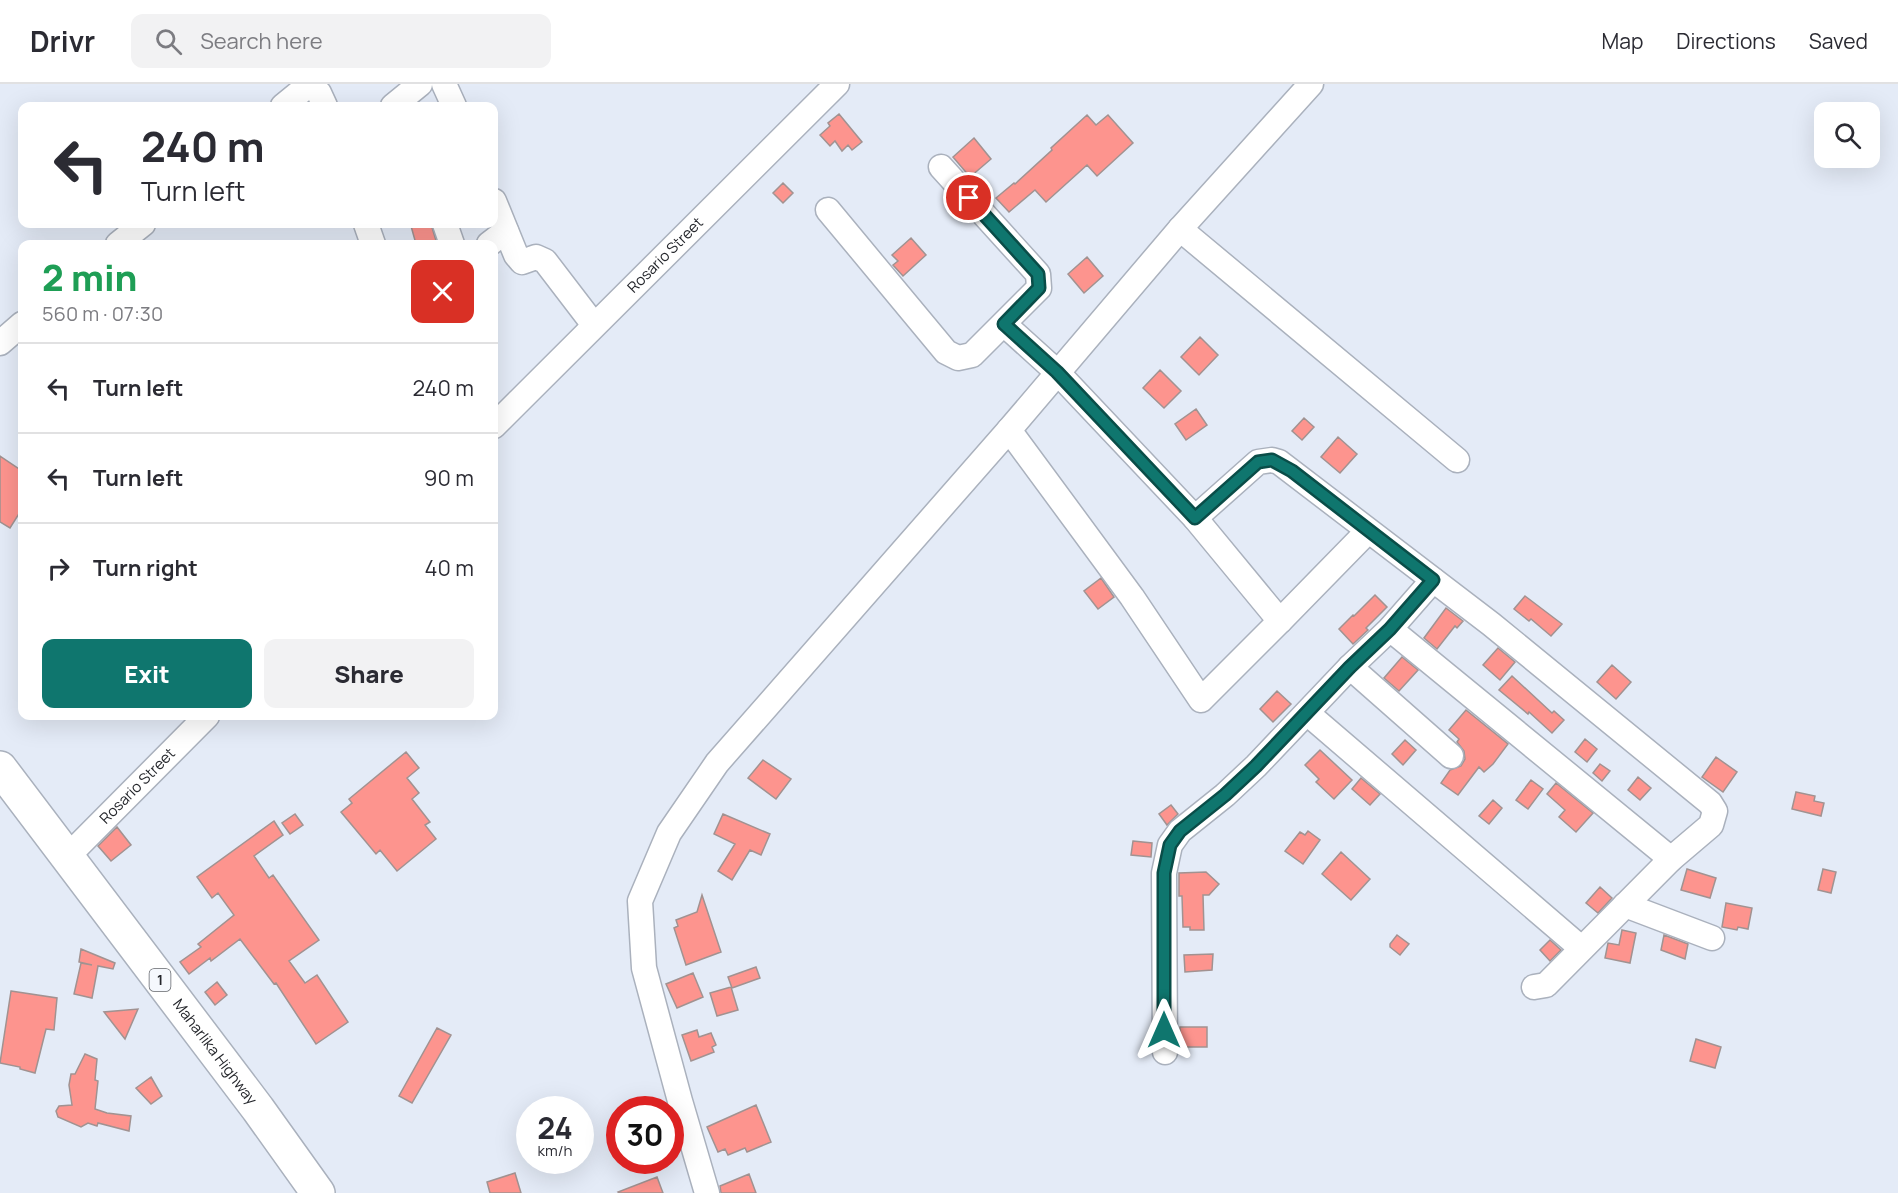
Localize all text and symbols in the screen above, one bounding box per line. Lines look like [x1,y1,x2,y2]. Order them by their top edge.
search box [131,14,551,68]
text: Drivr [30,22,95,60]
icon: search [152,25,185,58]
text: Search here [200,26,323,56]
text: Map [1602,27,1643,55]
text: Directions [1676,27,1776,55]
text: Saved [1809,27,1868,55]
map controls [1814,102,1880,168]
button: search [1814,102,1880,168]
text: 240 m [141,117,265,175]
icon: left [42,126,120,204]
text: Turn left [141,172,245,209]
pin [943,172,994,223]
icon: arrive [952,181,985,214]
street label: Rosario Street [622,212,708,297]
text: 2 min [42,253,137,302]
button: close [411,260,474,323]
text: 560 m · 07:30 [42,300,163,327]
icon: left [42,372,75,405]
text: Turn left [93,373,183,403]
text: 240 m [412,373,474,403]
icon: left [42,462,75,495]
text: Turn left [93,463,183,493]
text: 90 m [424,463,474,493]
icon: right [42,552,75,585]
text: Turn right [93,553,198,583]
text: 40 m [425,553,474,583]
button: Exit [42,639,252,708]
button: Share [264,639,474,708]
street label: Rosario Street [95,743,180,828]
road number: 1 [150,969,170,991]
street label: Maharlika Highway [168,994,262,1109]
position arrow [1132,998,1196,1062]
speed limit sign: 30 [606,1096,684,1174]
text: 24 [537,1107,573,1148]
text: km/h [538,1140,572,1161]

